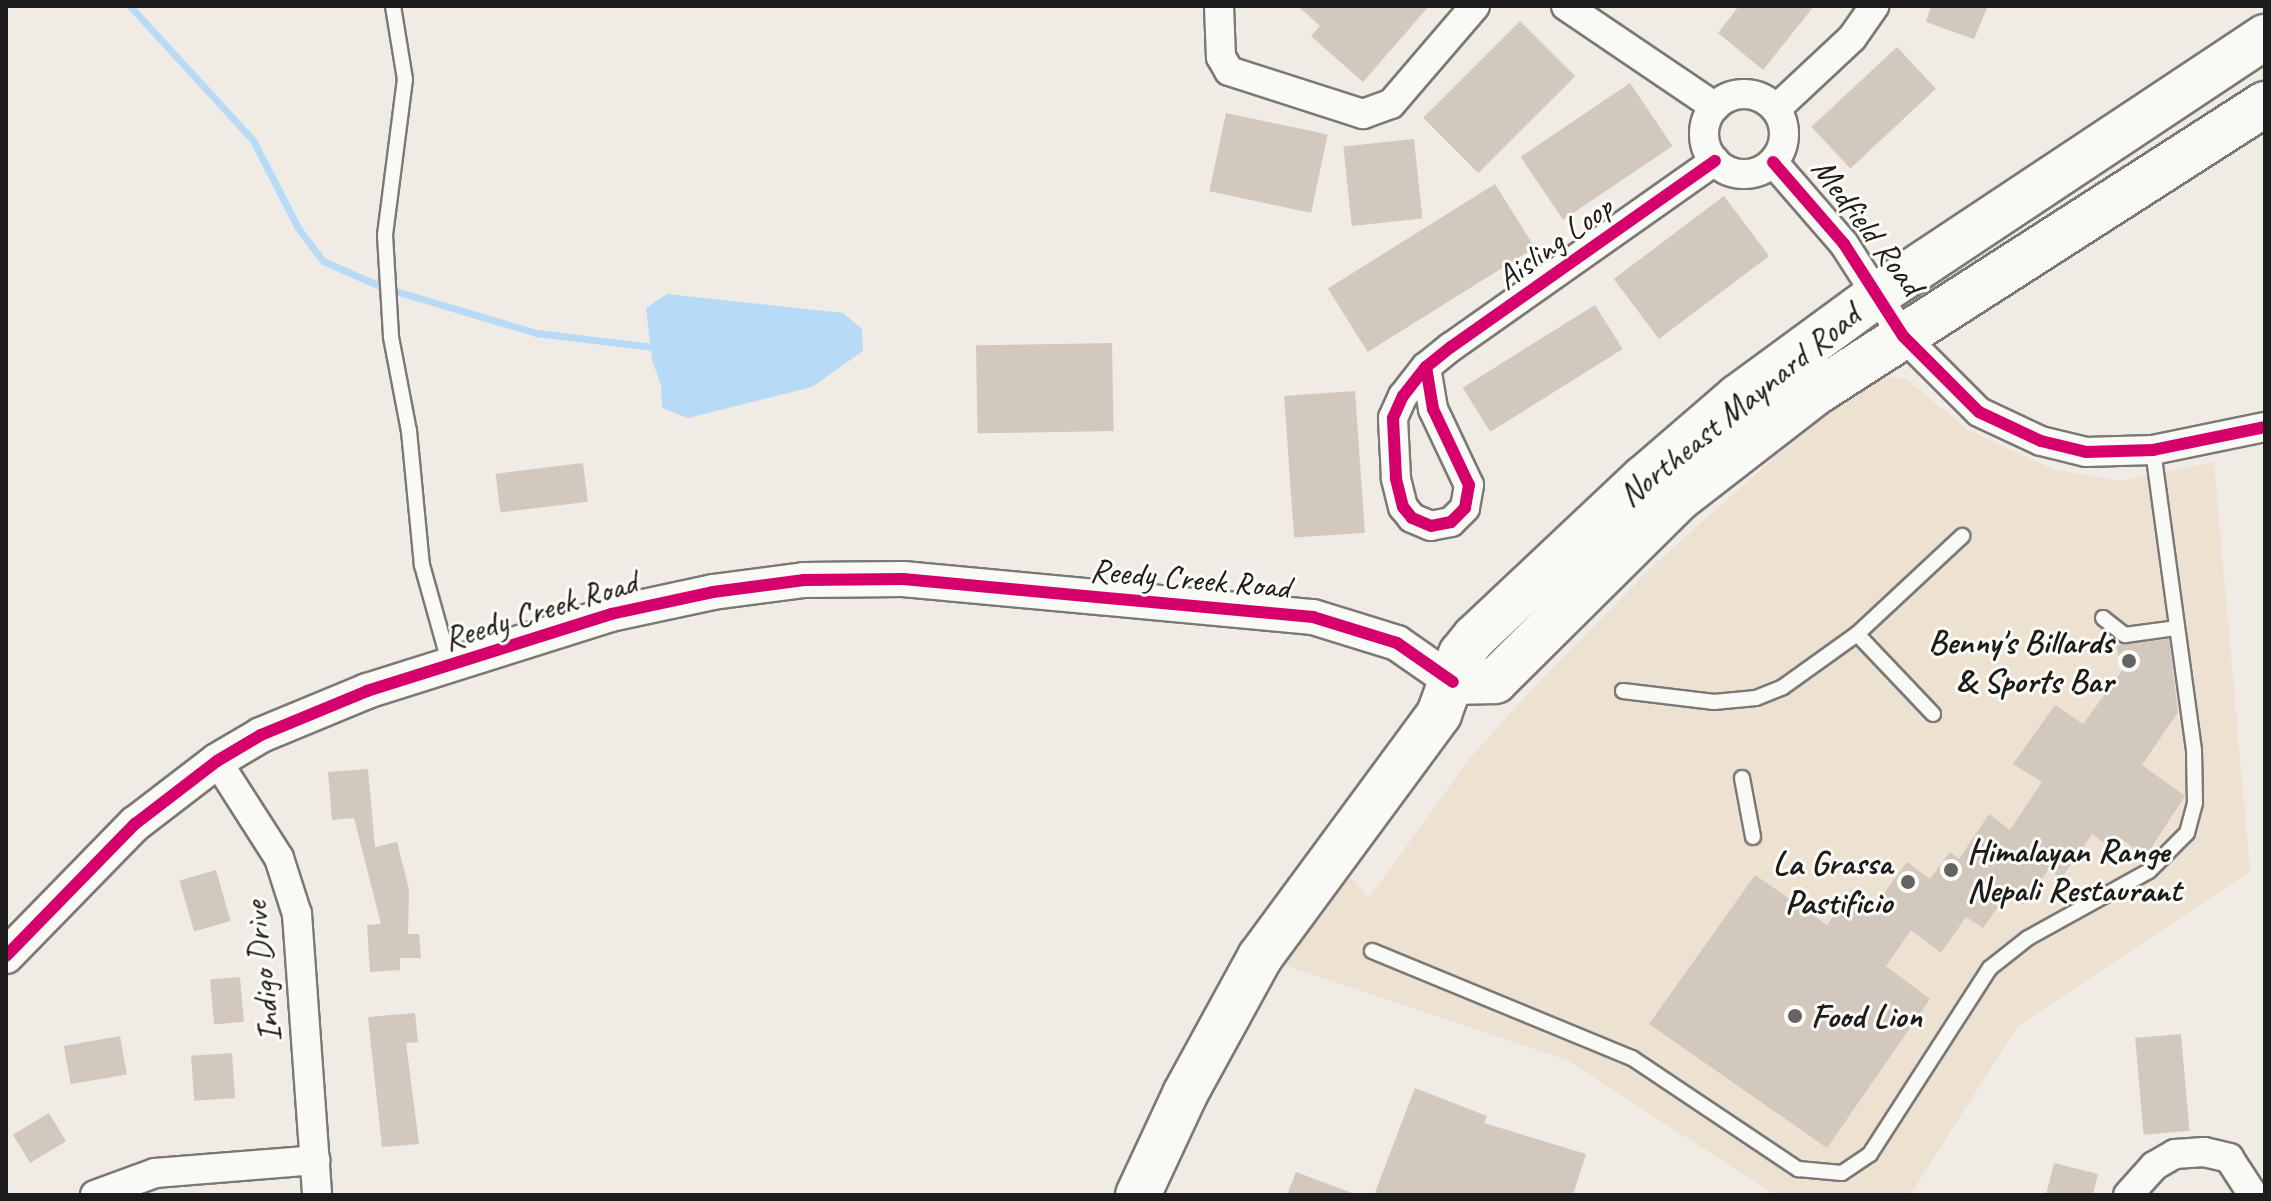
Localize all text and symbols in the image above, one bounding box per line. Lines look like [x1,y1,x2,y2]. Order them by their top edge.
street label: Medfield Road [1804,150,1932,302]
street label: Aisling Loop [1488,186,1620,298]
street label: Northeast Maynard Road [1611,296,1867,514]
street label: Reedy Creek Road [1088,549,1292,607]
street label: Reedy Creek Road [438,561,642,659]
place label: Benny's Billards & Sports Bar [1928,621,2113,700]
marker: Benny's Billards & Sports Bar [2120,652,2138,670]
place label: Himalayan Range Nepali Restaurant [1967,830,2181,910]
place label: La Grassa Pastificio [1772,842,1892,922]
marker: Himalayan Range Nepali Restaurant [1942,861,1960,879]
marker: La Grassa Pastificio [1899,873,1917,891]
street label: Indigo Drive [234,899,290,1045]
place label: Food Lion [1811,996,1922,1036]
marker: Food Lion [1786,1007,1804,1025]

